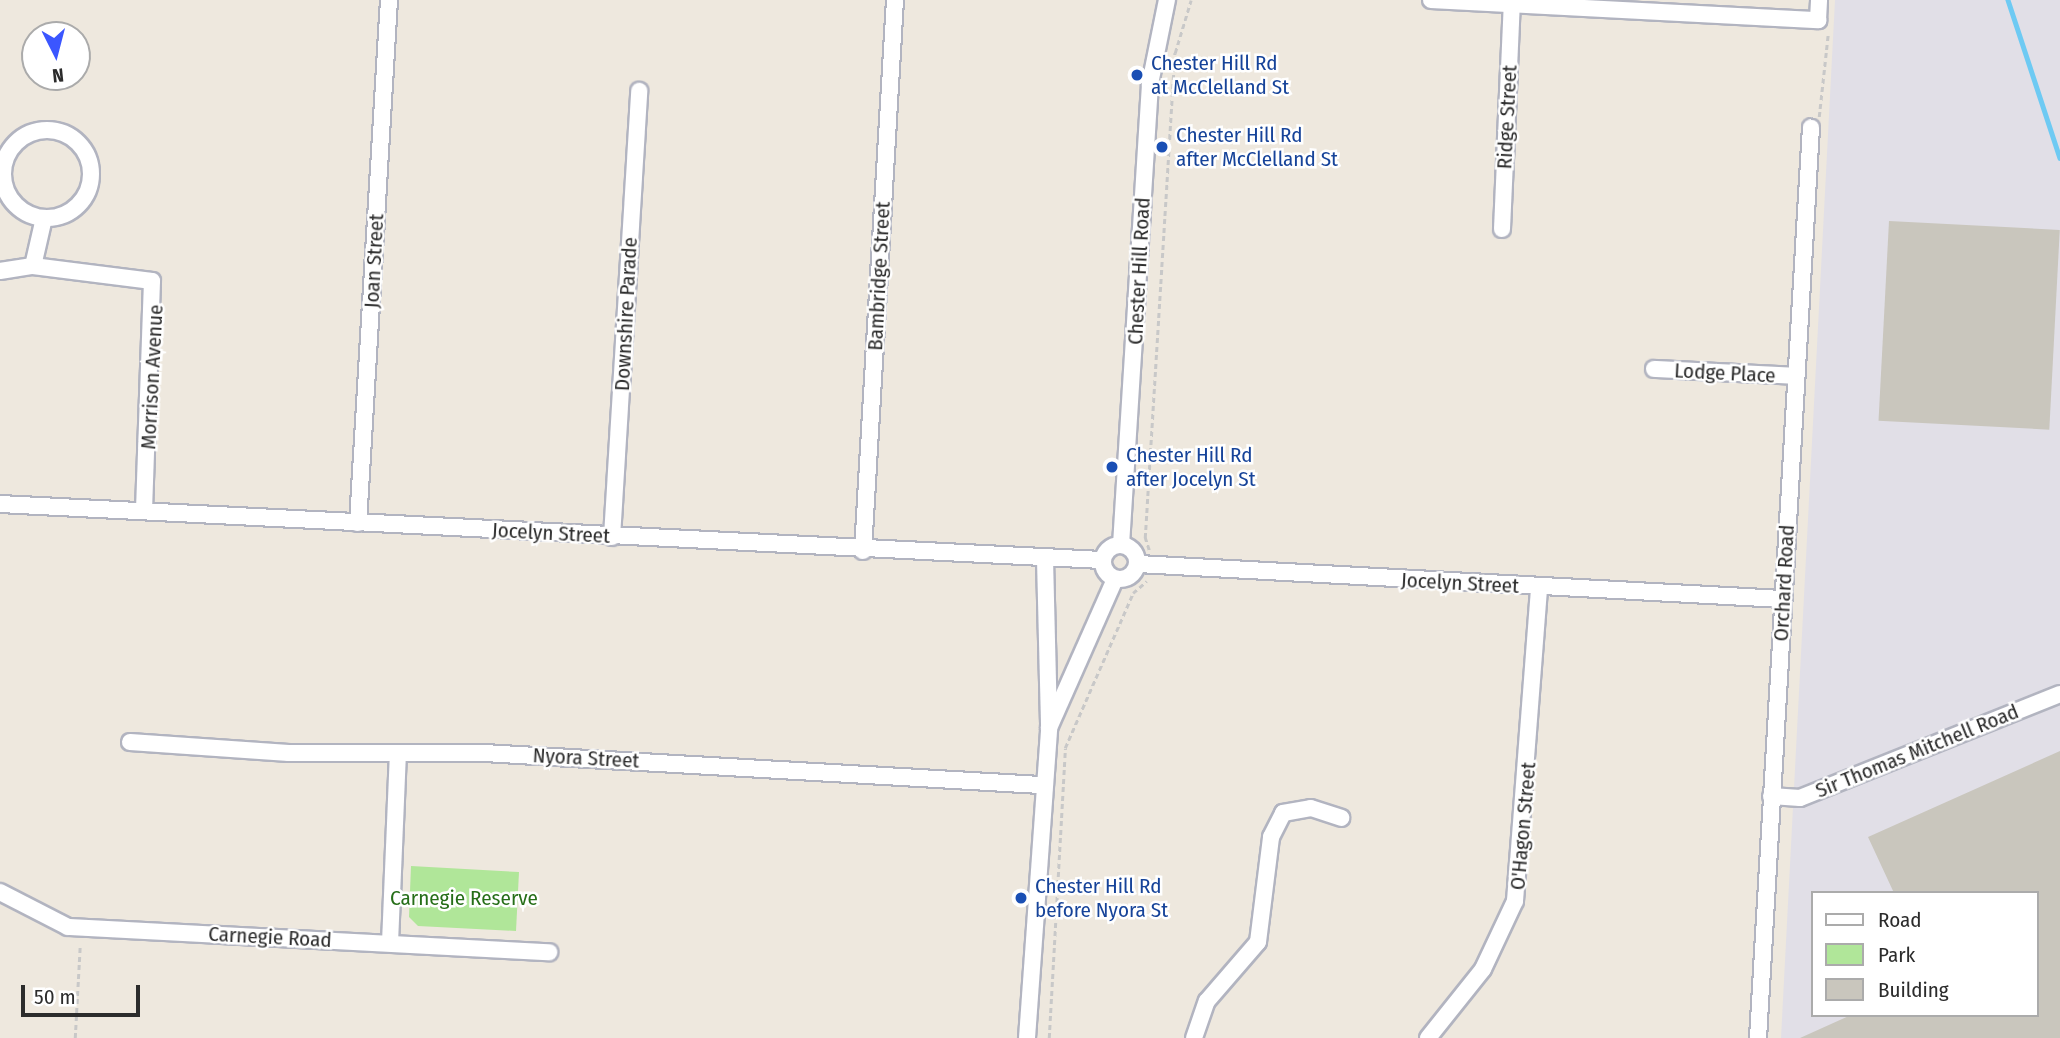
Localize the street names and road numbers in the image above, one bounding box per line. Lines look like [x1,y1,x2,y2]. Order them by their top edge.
street label: Ridge Street [1492,64,1522,170]
street label: Chester Hill Road [1123,197,1155,345]
street label: Bambridge Street [863,201,895,351]
street label: Joan Street [359,213,389,309]
street label: Downshire Parade [609,236,643,392]
street label: Morrison Avenue [136,304,168,450]
street label: Lodge Place [1674,358,1776,388]
street label: Jocelyn Street [491,517,611,549]
street label: Orchard Road [1768,524,1800,642]
street label: Jocelyn Street [1400,567,1520,599]
street label: Sir Thomas Mitchell Road [1812,699,2022,803]
street label: Nyora Street [532,743,640,773]
street label: O'Hagon Street [1505,761,1541,891]
street label: Carnegie Road [208,921,332,953]

